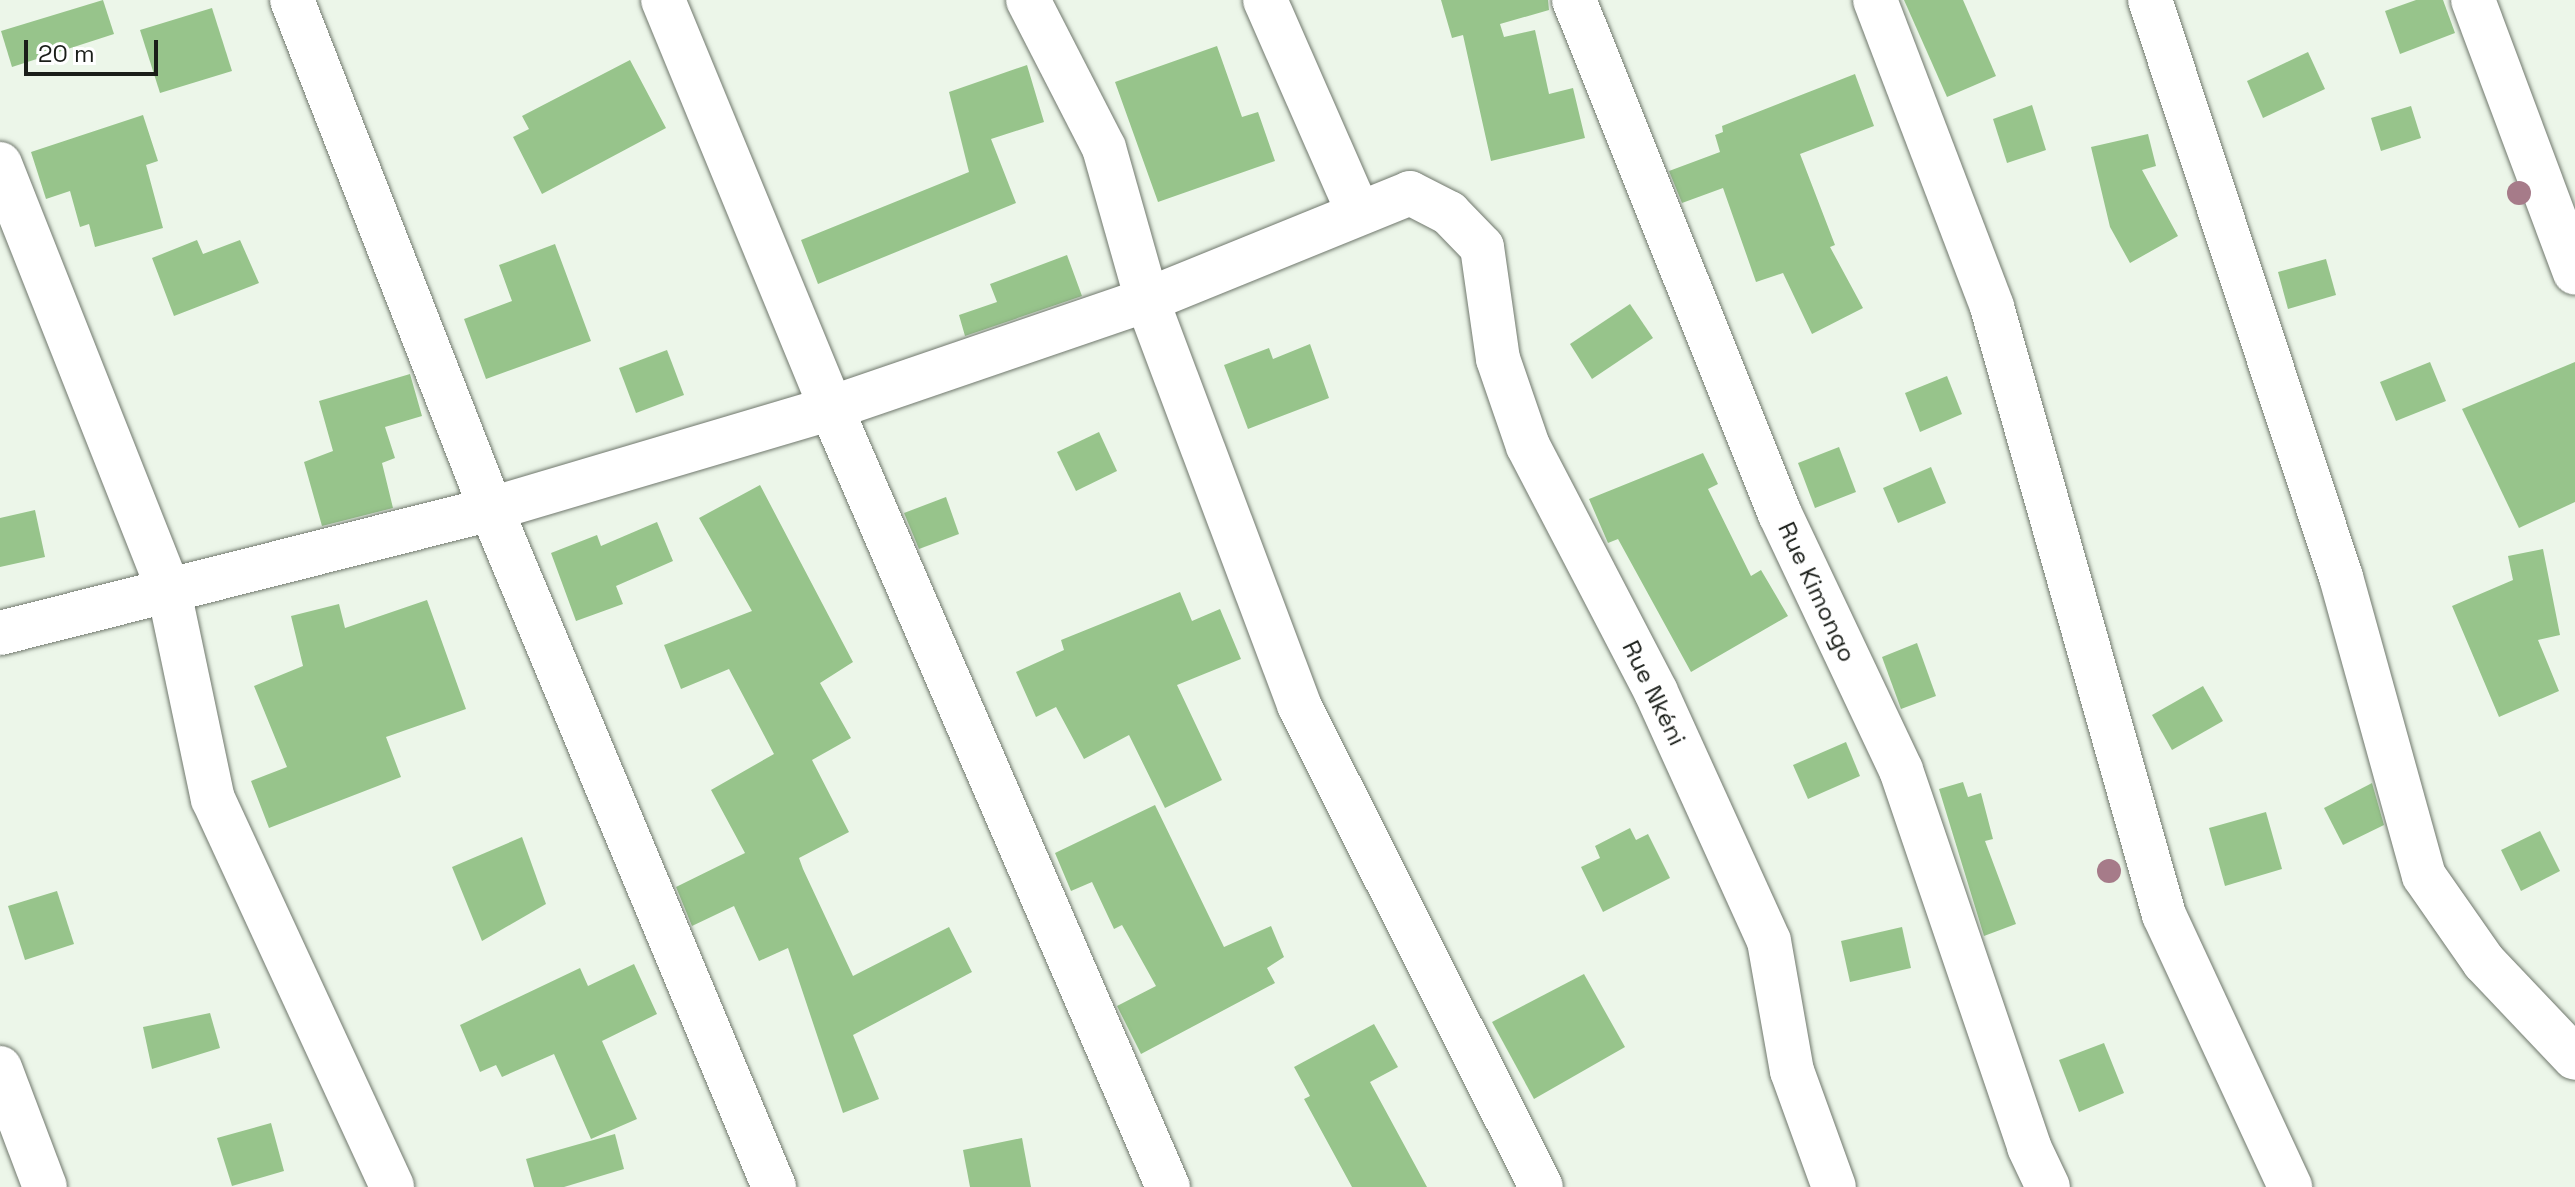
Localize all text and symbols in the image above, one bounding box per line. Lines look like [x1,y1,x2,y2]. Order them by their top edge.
scale bar [28,24,162,74]
text: 20 m [38,38,95,69]
street label: Rue Kimongo [1772,517,1862,667]
street label: Rue Nkéni [1616,636,1692,750]

